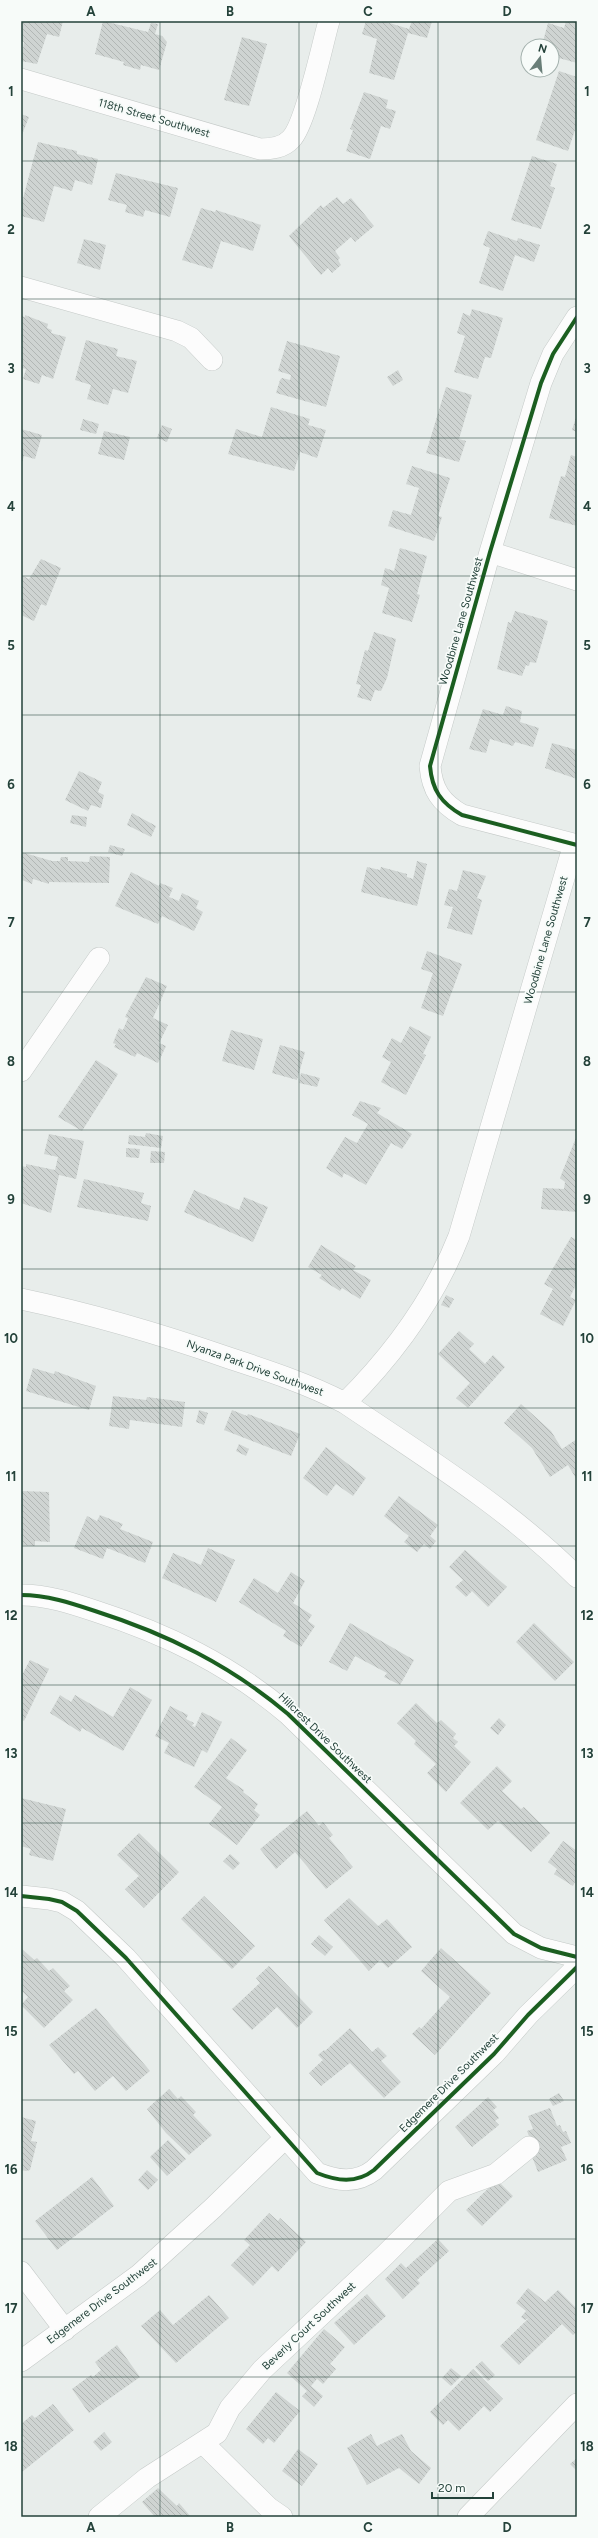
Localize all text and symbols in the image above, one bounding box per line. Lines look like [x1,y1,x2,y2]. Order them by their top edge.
text: A [86,4,96,19]
text: B [226,4,234,19]
text: C [363,4,373,19]
text: D [502,4,512,19]
north arrow [520,38,560,78]
text: N [537,41,549,56]
text: 1 [8,84,14,99]
text: 1 [584,84,590,99]
street label: 118th Street Southwest [97,96,211,140]
text: 2 [7,222,15,237]
text: 2 [583,222,591,237]
text: 3 [7,361,15,376]
text: 3 [583,361,591,376]
text: 4 [7,499,15,514]
text: 4 [583,499,591,514]
street label: Woodbine Lane Southwest [436,555,486,687]
text: 5 [7,638,15,653]
text: 5 [583,638,591,653]
text: 6 [7,777,15,792]
text: 6 [583,777,591,792]
street label: Woodbine Lane Southwest [521,874,571,1006]
text: 7 [7,915,15,930]
text: 7 [583,915,591,930]
text: 8 [7,1054,15,1069]
text: 8 [583,1054,591,1069]
text: 9 [7,1192,15,1207]
text: 9 [583,1192,591,1207]
text: 10 [4,1331,18,1346]
text: 10 [580,1331,594,1346]
street label: Nyanza Park Drive Southwest [185,1337,325,1399]
text: 11 [6,1469,16,1484]
text: 11 [582,1469,592,1484]
text: 12 [4,1608,18,1623]
text: 12 [580,1608,594,1623]
street label: Hillcrest Drive Southwest [276,1690,374,1786]
text: 13 [5,1746,17,1761]
text: 13 [581,1746,593,1761]
text: 14 [4,1885,18,1900]
text: 14 [580,1885,594,1900]
text: 15 [4,2024,18,2039]
text: 15 [580,2024,594,2039]
street label: Edgemere Drive Southwest [397,2031,501,2135]
text: 16 [4,2162,18,2177]
text: 16 [580,2162,594,2177]
street label: Edgemere Drive Southwest [44,2255,160,2347]
street label: Beverly Court Southwest [260,2279,358,2373]
text: 17 [5,2301,17,2316]
text: 17 [581,2301,593,2316]
text: 18 [4,2439,18,2454]
text: 18 [580,2439,594,2454]
scale bar [432,2474,493,2500]
text: 20 m [438,2481,466,2495]
text: A [86,2520,96,2535]
text: B [226,2520,234,2535]
text: C [363,2520,373,2535]
text: D [502,2520,512,2535]

